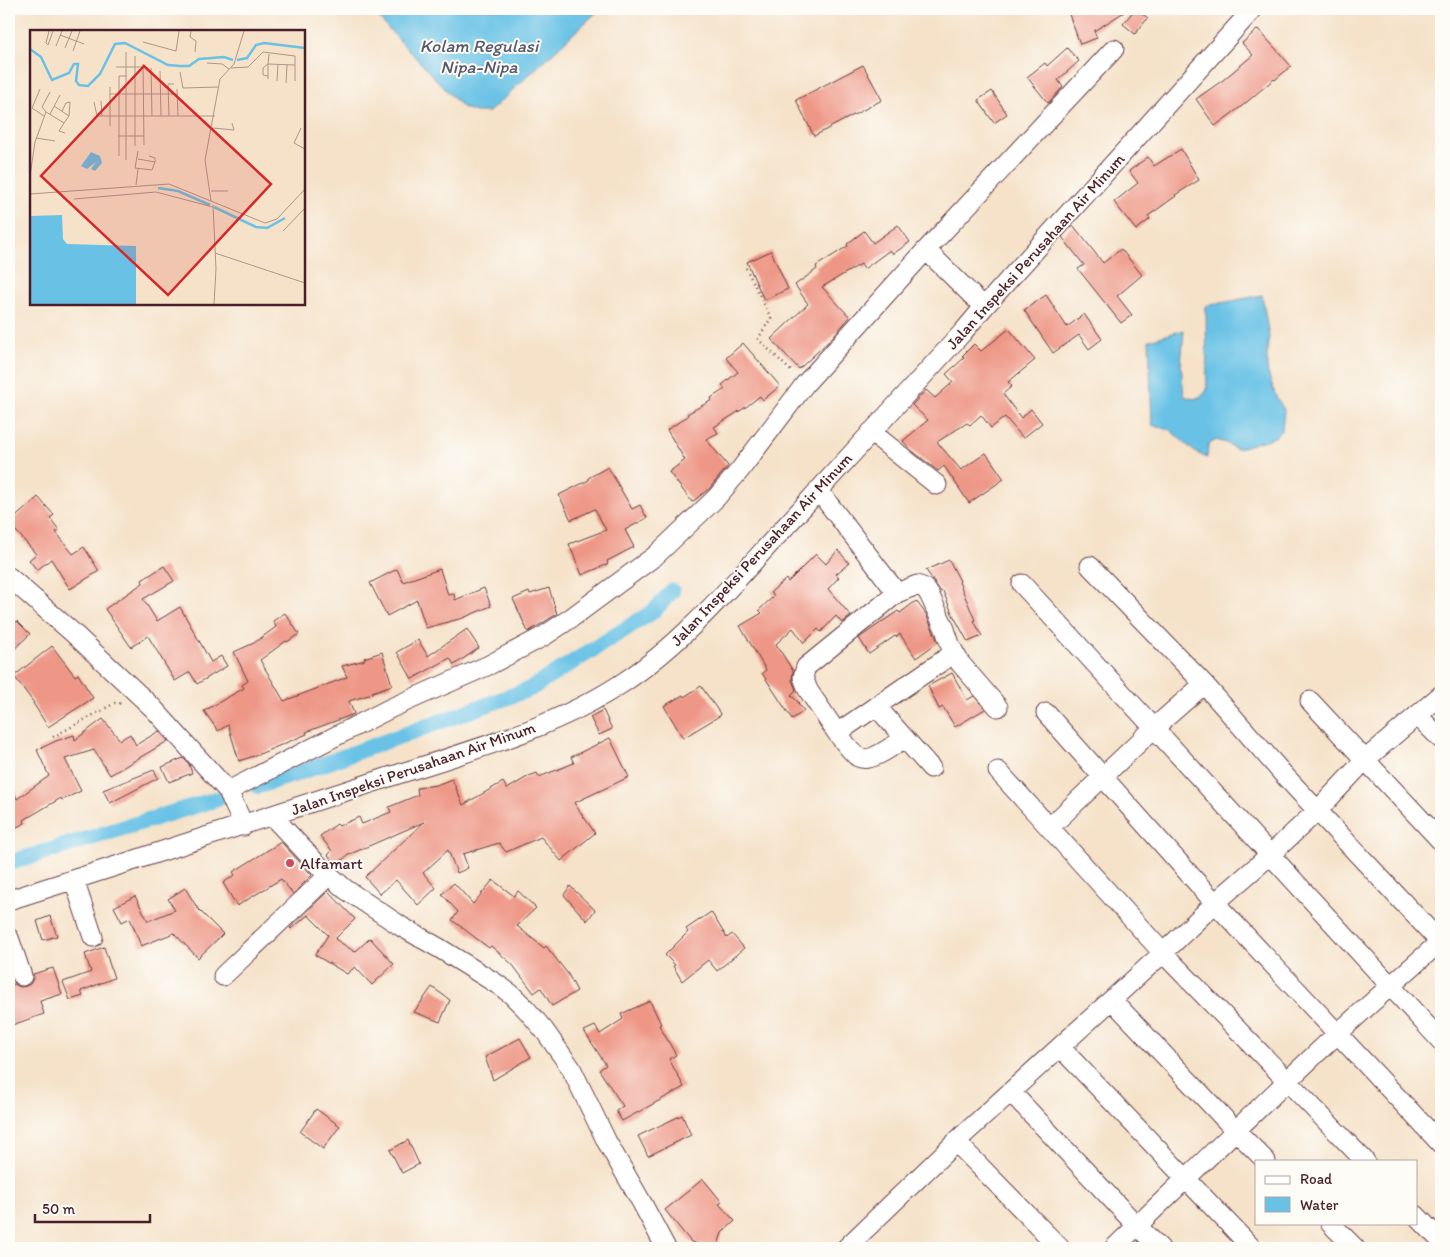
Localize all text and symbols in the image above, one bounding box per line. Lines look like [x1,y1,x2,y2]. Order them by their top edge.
inset map [30,30,305,305]
water label: Kolam Regulasi Nipa-Nipa [420,35,541,78]
street label: Jalan Inspeksi Perusahaan Air Minum [942,149,1128,353]
street label: Jalan Inspeksi Perusahaan Air Minum [667,449,856,650]
street label: Jalan Inspeksi Perusahaan Air Minum [289,718,538,819]
place label: Alfamart [300,854,363,873]
marker: Alfamart [284,857,296,869]
legend [1255,1160,1418,1224]
text: Road [1300,1170,1333,1188]
scale bar [35,1192,150,1224]
text: Water [1300,1196,1339,1214]
text: 50 m [42,1200,75,1218]

